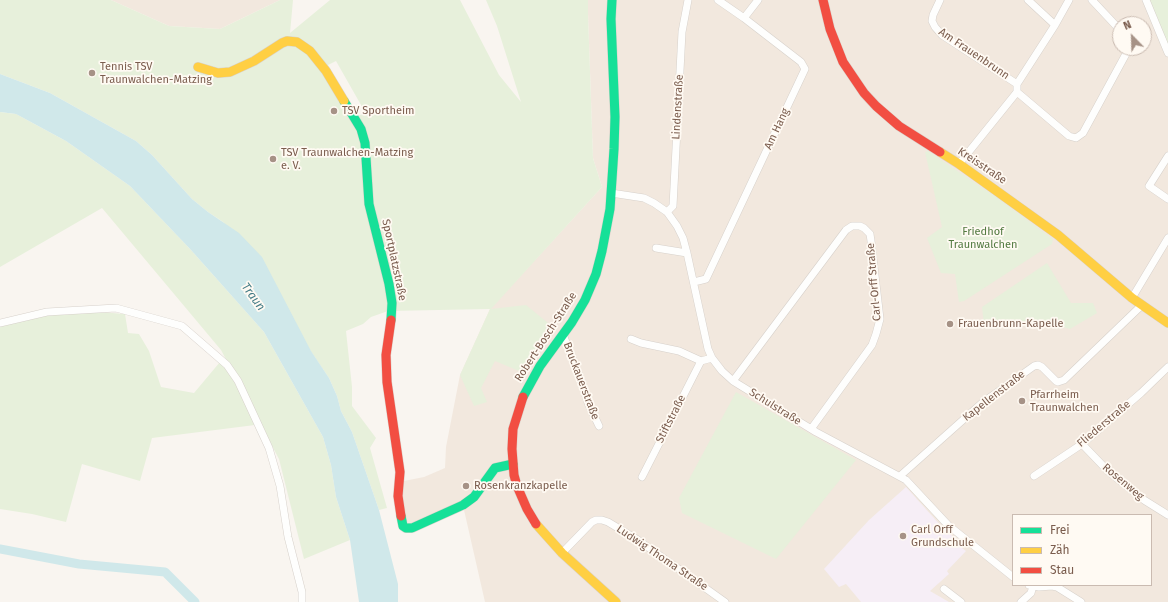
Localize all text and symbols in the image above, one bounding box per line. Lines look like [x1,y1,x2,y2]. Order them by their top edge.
north arrow [1112,16,1152,56]
text: N [1122,18,1133,33]
street label: Am Frauenbrunn [936,25,1012,83]
place label: Tennis TSV Traunwalchen-Matzing [100,60,212,86]
marker: Tennis TSV Traunwalchen-Matzing [87,68,97,78]
street label: Lindenstraße [670,74,686,140]
place label: TSV Sportheim [342,104,414,118]
marker: TSV Sportheim [329,106,339,116]
street label: Am Hang [762,106,792,152]
street label: Kreisstraße [955,145,1009,187]
place label: TSV Traunwalchen-Matzing e. V. [281,146,413,172]
marker: TSV Traunwalchen-Matzing e. V. [268,154,278,164]
street label: Sportplatzstraße [379,218,409,302]
park label: Friedhof Traunwalchen [949,225,1017,251]
street label: Carl-Orff Straße [864,242,884,322]
water label: Traun [238,280,268,314]
street label: Robert-Bosch-Straße [512,290,580,384]
place label: Frauenbrunn-Kapelle [958,317,1064,331]
marker: Frauenbrunn-Kapelle [945,319,955,329]
street label: Bruckauerstraße [560,340,602,422]
street label: Kapellenstraße [960,368,1028,424]
street label: Schulstraße [747,386,803,428]
place label: Pfarrheim Traunwalchen [1030,388,1099,414]
street label: Stiftstraße [653,393,689,445]
marker: Pfarrheim Traunwalchen [1017,396,1027,406]
street label: Fliederstraße [1075,398,1133,450]
street label: Rosenweg [1100,461,1146,503]
place label: Rosenkranzkapelle [474,479,568,493]
marker: Rosenkranzkapelle [461,481,471,491]
legend [1012,514,1152,586]
street label: Ludwig Thoma Straße [614,523,710,593]
place label: Carl Orff Grundschule [911,523,974,549]
text: Frei [1050,523,1070,537]
marker: Carl Orff Grundschule [898,531,908,541]
text: Zäh [1050,543,1070,557]
text: Stau [1050,563,1074,577]

